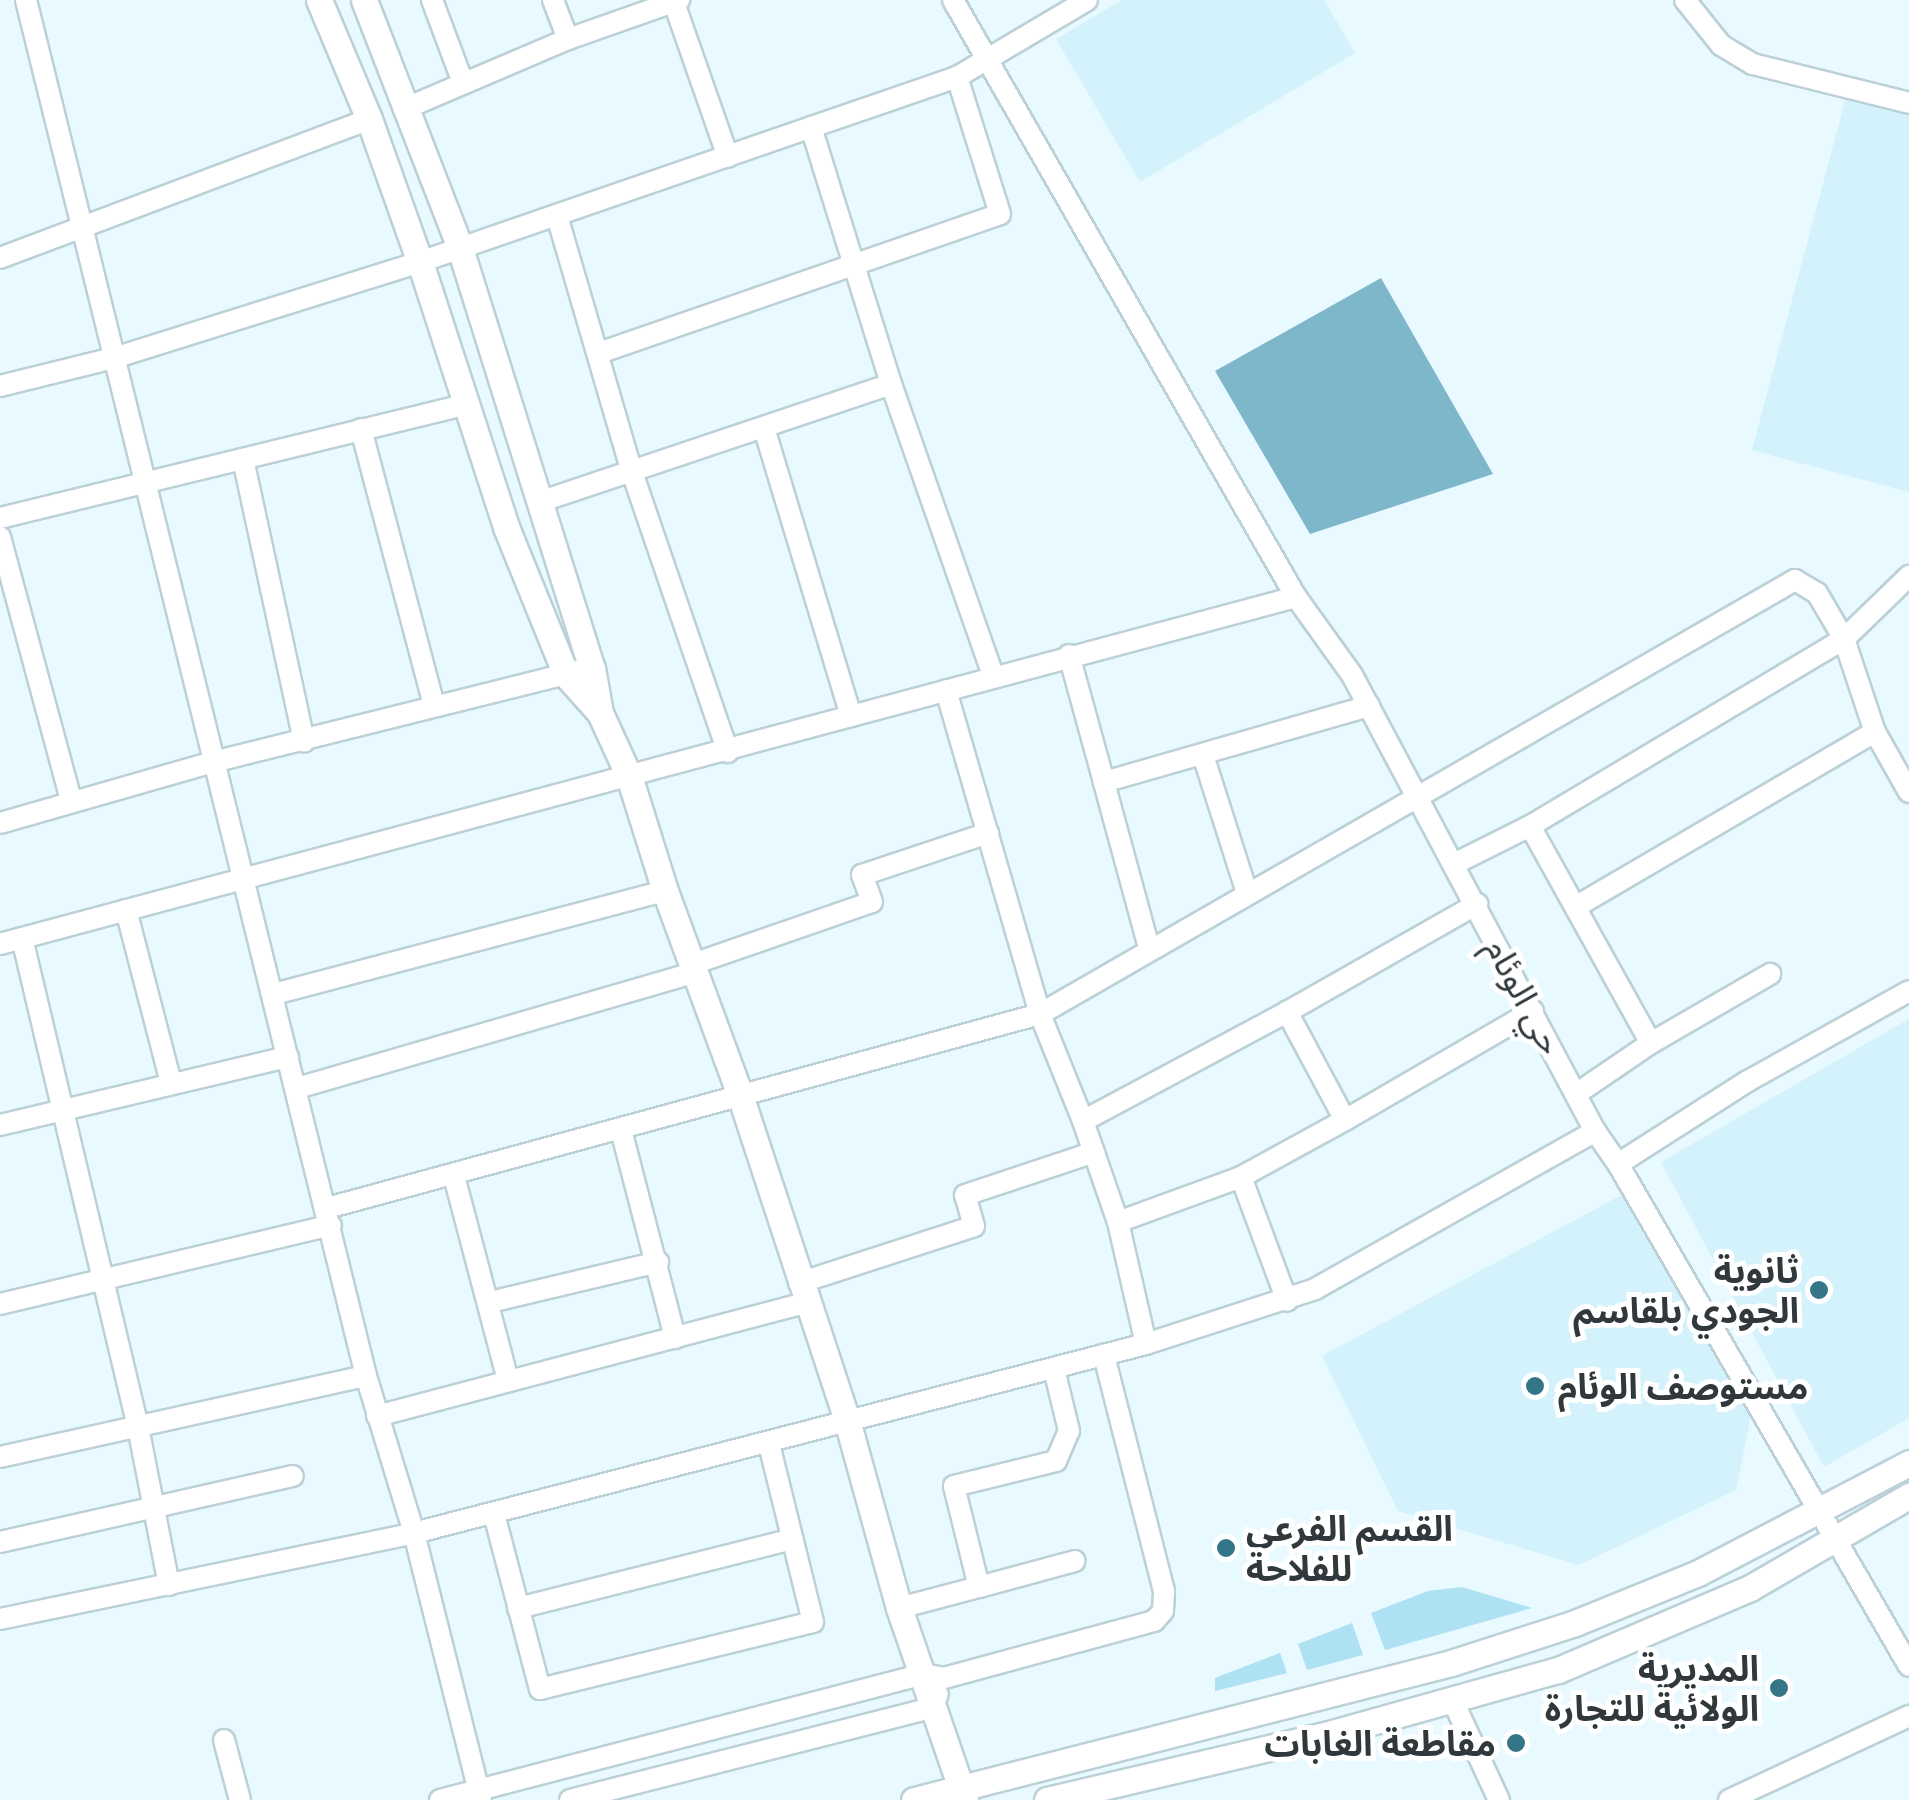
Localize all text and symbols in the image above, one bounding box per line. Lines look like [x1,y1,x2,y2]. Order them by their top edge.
street label: حي الوئام [1477,931,1573,1061]
place label: ثانوية الجودي بلقاسم [1573,1249,1799,1331]
marker: ثانوية الجودي بلقاسم [1808,1279,1830,1301]
place label: مستوصف الوئام [1558,1365,1808,1407]
marker: مستوصف الوئام [1522,1373,1548,1399]
place label: القسم الفرعي للفلاحة [1246,1507,1453,1589]
marker: القسم الفرعي للفلاحة [1215,1537,1237,1559]
place label: المديرية الولائية للتجارة [1545,1647,1759,1729]
marker: المديرية الولائية للتجارة [1768,1677,1790,1699]
place label: مقاطعة الغابات [1264,1722,1496,1764]
marker: مقاطعة الغابات [1505,1732,1527,1754]

